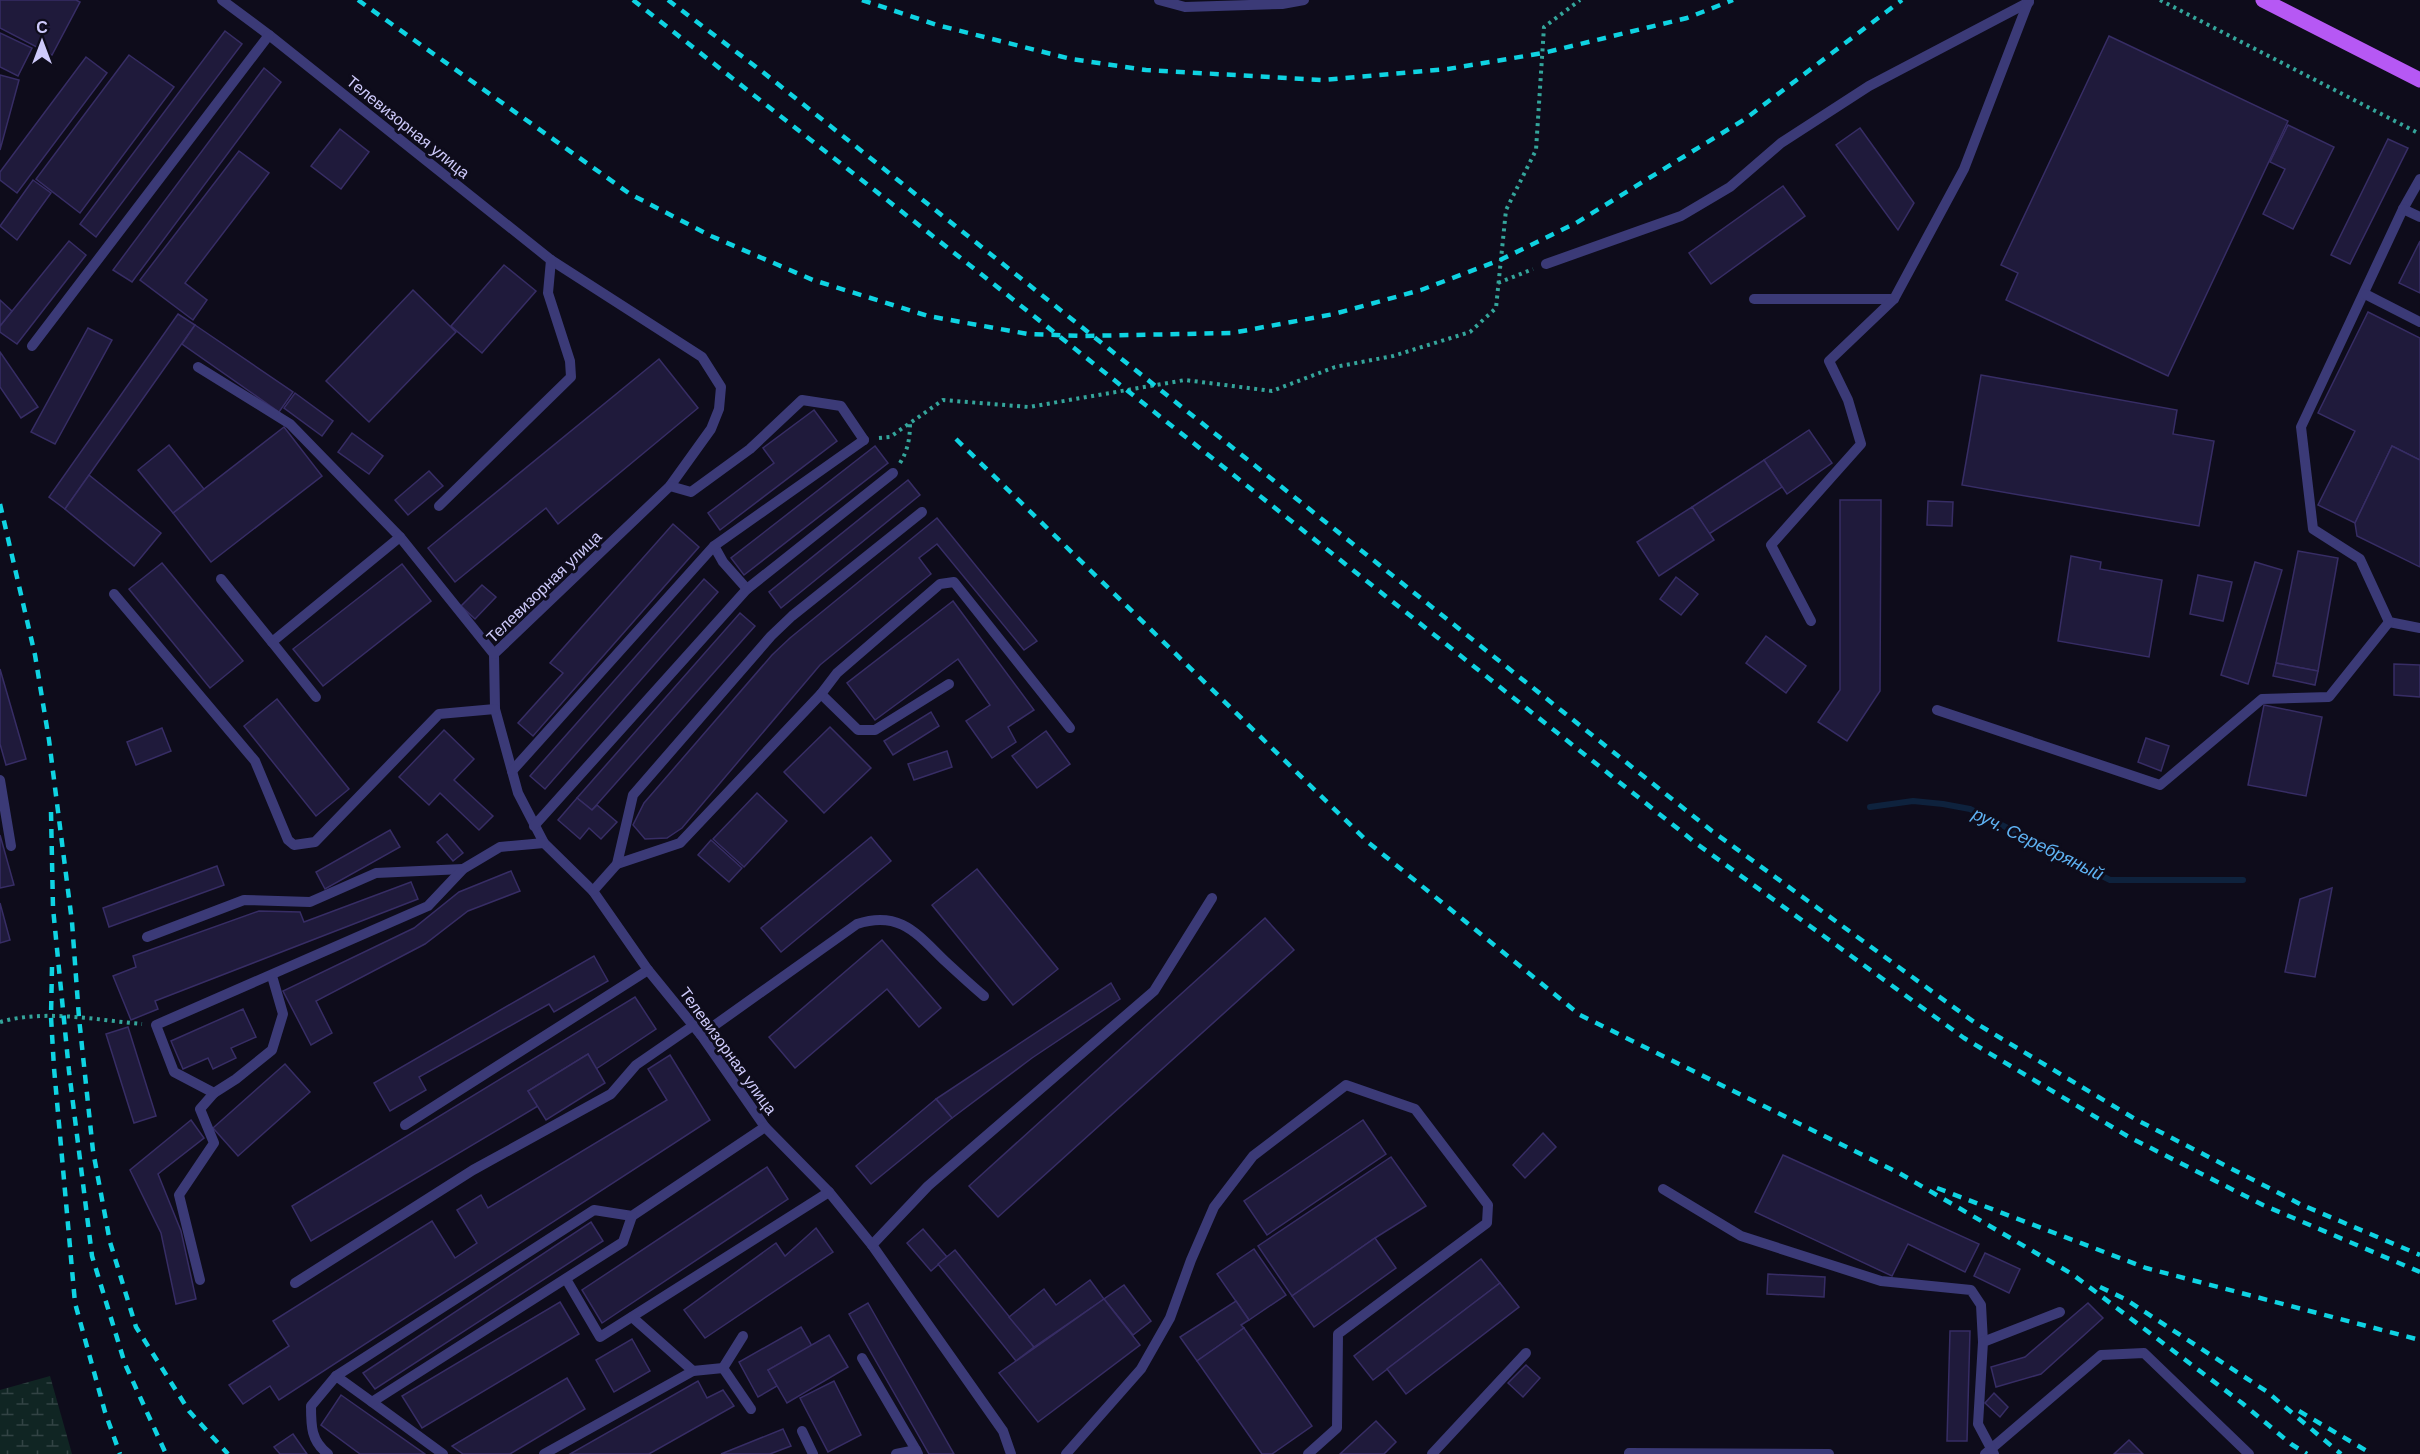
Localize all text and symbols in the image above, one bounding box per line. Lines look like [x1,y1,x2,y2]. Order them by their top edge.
north arrow [12,12,72,72]
text: С [36,19,48,36]
street label: Телевизорная улица [343,72,473,182]
street label: Телевизорная улица [483,528,605,646]
water label: руч. Серебряный [1968,803,2107,884]
street label: Телевизорная улица [676,984,780,1118]

